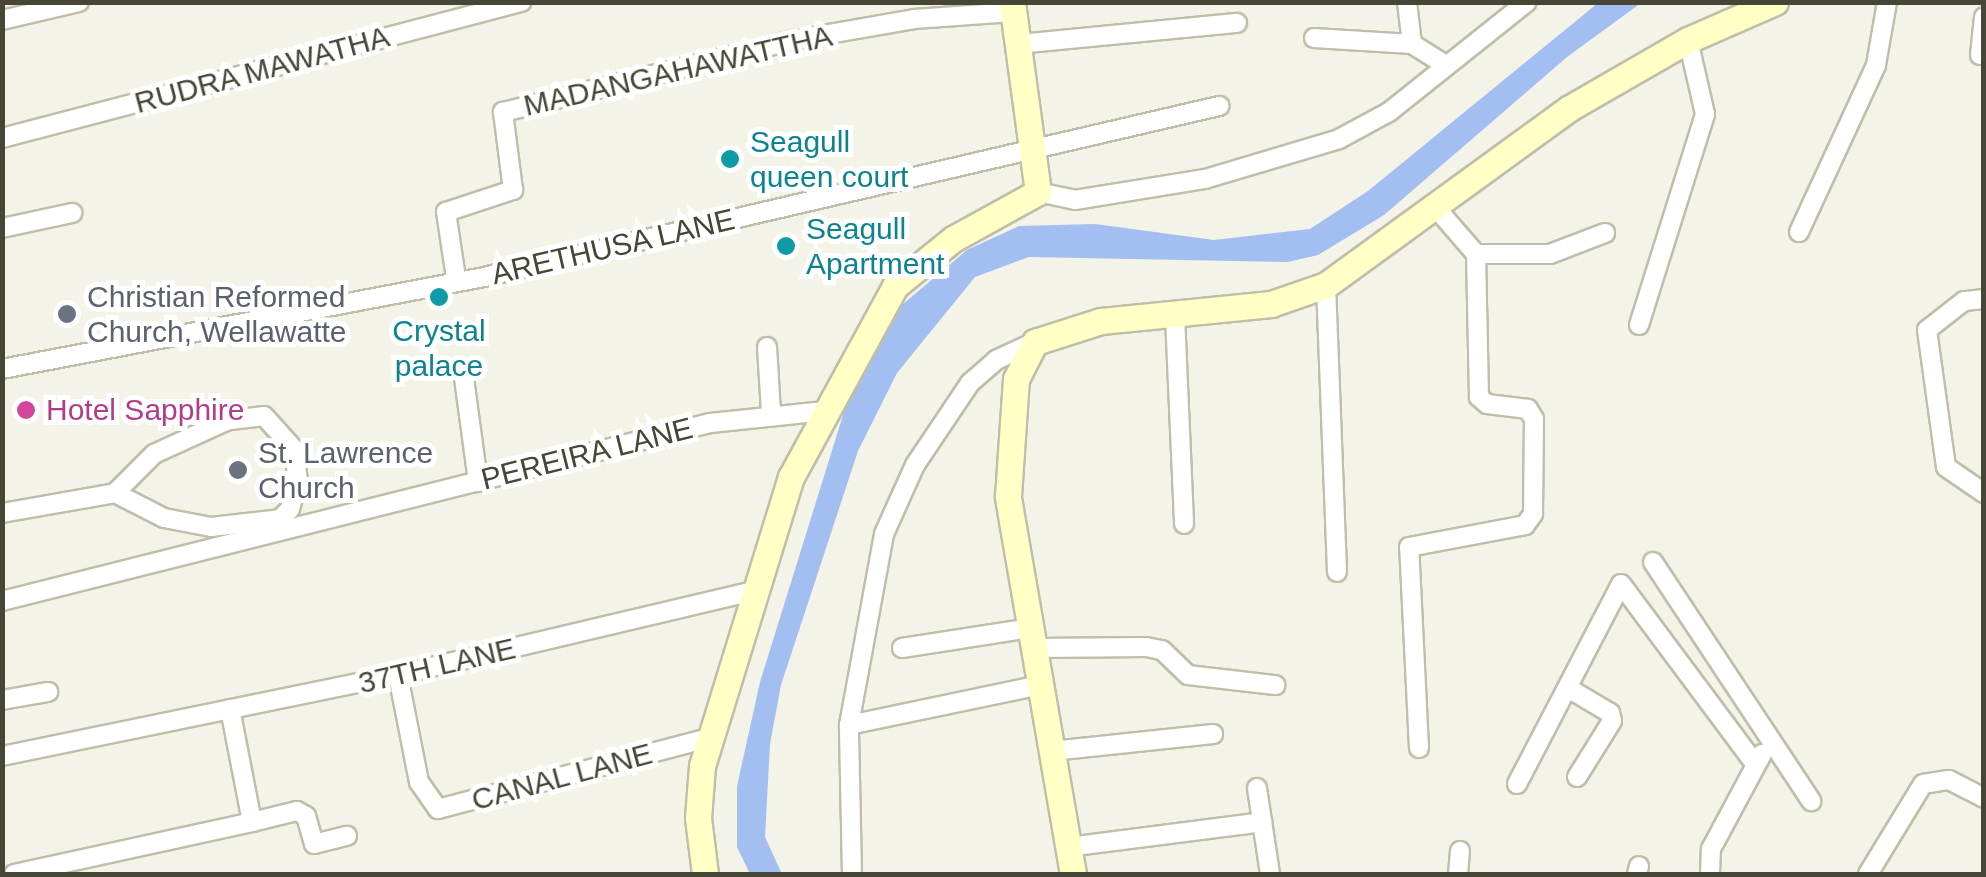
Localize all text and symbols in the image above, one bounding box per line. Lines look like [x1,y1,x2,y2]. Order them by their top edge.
street label: RUDRA MAWATHA [130,18,394,122]
street label: MADANGAHAWATTHA [520,18,836,124]
place label: Seagull queen court [750,124,908,194]
marker: Seagull queen court [719,148,741,170]
street label: ARETHUSA LANE [487,201,739,293]
place label: Seagull Apartment [806,211,944,282]
marker: Seagull Apartment [775,235,797,257]
place label: Christian Reformed Church, Wellawatte [87,279,347,350]
marker: Crystal palace [428,286,450,308]
marker: Christian Reformed Church, Wellawatte [56,303,78,325]
place label: Crystal palace [392,313,486,384]
place label: Hotel Sapphire [46,392,244,428]
marker: Hotel Sapphire [15,399,37,421]
street label: PEREIRA LANE [477,410,697,498]
place label: St. Lawrence Church [258,435,433,506]
marker: St. Lawrence Church [227,459,249,481]
street label: 37TH LANE [355,630,519,702]
street label: CANAL LANE [467,735,657,819]

